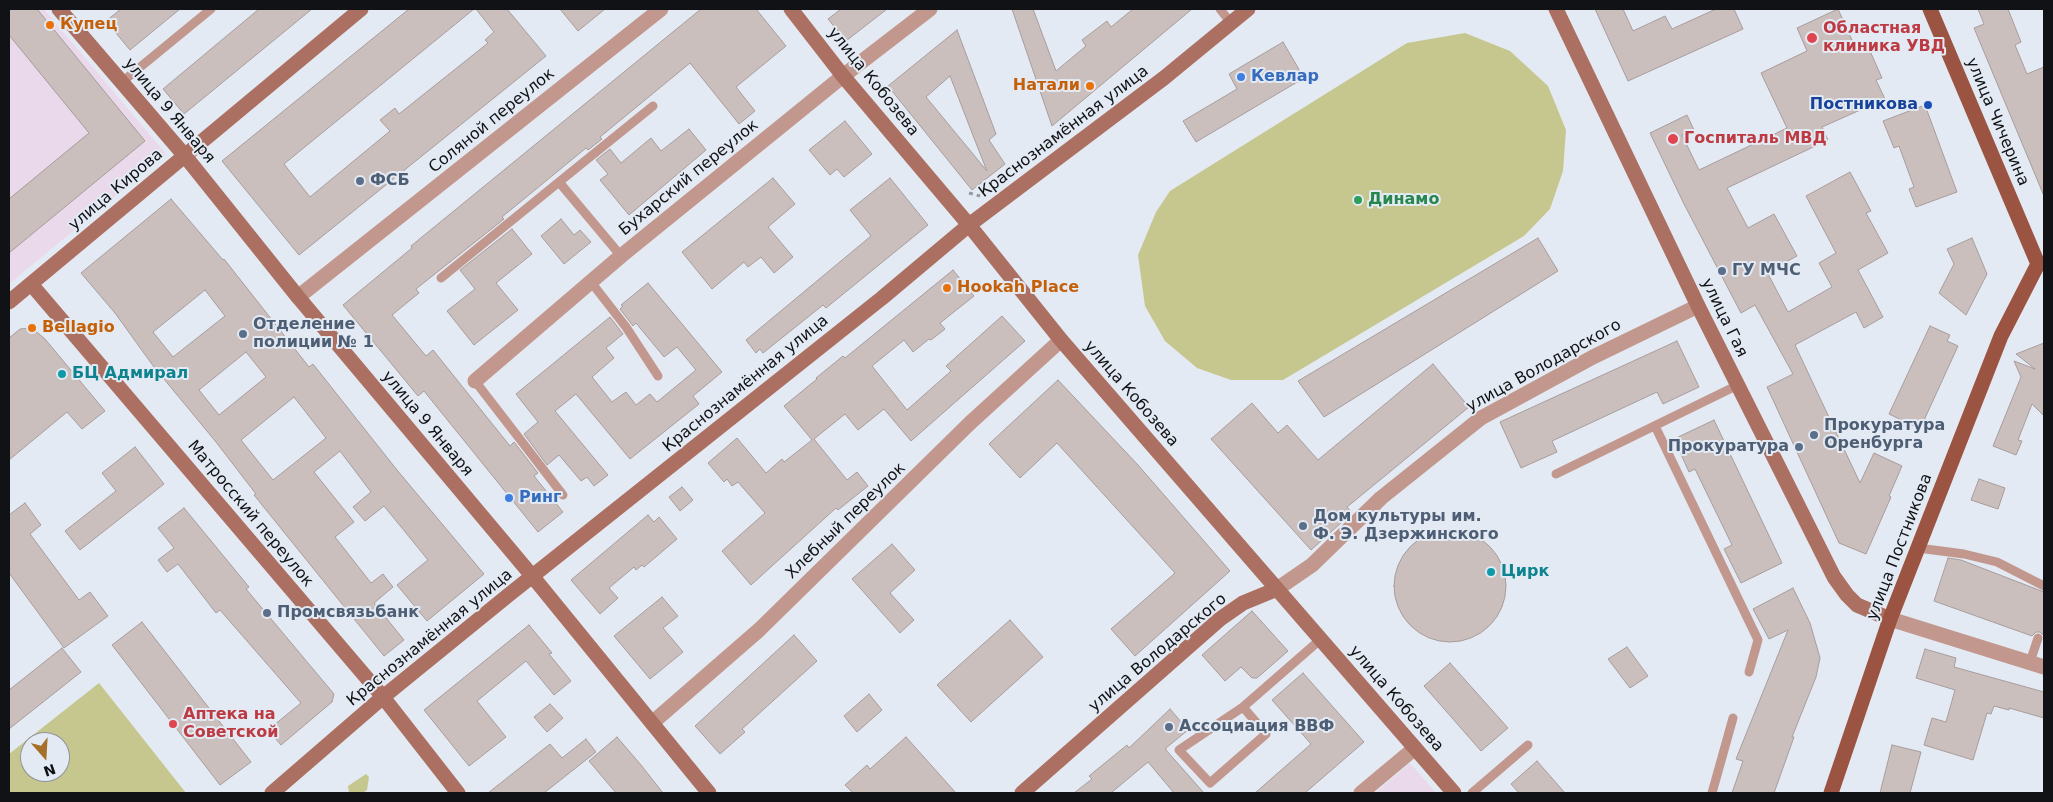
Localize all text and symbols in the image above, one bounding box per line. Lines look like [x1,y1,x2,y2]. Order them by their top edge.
place label: Купец [60,15,117,35]
marker: Купец [44,19,56,31]
place label: Областная клиника УВД [1823,19,1945,57]
street label: улица Кобозева [823,24,923,140]
marker: Областная клиника УВД [1805,31,1819,45]
street label: улица 9 Января [119,54,219,168]
street label: улица Чичерина [1961,55,2033,189]
street label: Краснознамённая улица [975,62,1153,202]
street label: Соляной переулок [425,64,559,178]
place label: Кевлар [1251,67,1319,87]
marker: Кевлар [1235,71,1247,83]
place label: Натали [1013,76,1080,96]
marker: Натали [1084,80,1096,92]
place label: Постникова [1810,95,1918,115]
marker: Постникова [1922,99,1934,111]
street label: Бухарский переулок [615,116,763,240]
place label: Госпиталь МВД [1684,129,1827,149]
marker: Госпиталь МВД [1666,132,1680,146]
street label: улица Кирова [65,145,167,235]
place label: ФСБ [370,171,410,191]
marker: ФСБ [354,175,366,187]
place label: Динамо [1368,190,1439,210]
marker: Динамо [1352,194,1364,206]
place label: ГУ МЧС [1732,261,1801,281]
marker: ГУ МЧС [1716,265,1728,277]
street label: улица Гая [1697,276,1751,360]
place label: Hookah Place [957,278,1079,298]
marker: Hookah Place [941,282,953,294]
street label: Краснознамённая улица [659,311,833,457]
place label: Отделение полиции № 1 [253,315,374,353]
street label: улица Володарского [1463,315,1625,417]
place label: Bellagio [42,318,115,338]
marker: Bellagio [26,322,38,334]
marker: Отделение полиции № 1 [237,328,249,340]
street label: улица Кобозева [1080,337,1182,451]
place label: БЦ Адмирал [72,364,188,384]
street label: улица 9 Января [377,367,477,481]
marker: БЦ Адмирал [56,368,68,380]
place label: Прокуратура Оренбурга [1824,416,1945,454]
marker: Прокуратура Оренбурга [1808,429,1820,441]
street label: Матросский переулок [183,437,317,591]
place label: Прокуратура [1668,437,1789,457]
marker: Прокуратура [1793,441,1805,453]
street label: Хлебный переулок [782,459,910,583]
street label: улица Постникова [1863,471,1937,623]
place label: Ринг [519,488,561,508]
marker: Ринг [503,492,515,504]
place label: Дом культуры им. Ф. Э. Дзержинского [1313,507,1499,545]
marker: Дом культуры им. Ф. Э. Дзержинского [1297,520,1309,532]
place label: Цирк [1501,562,1549,582]
street label: Краснознамённая улица [343,565,517,711]
marker: Цирк [1485,566,1497,578]
street label: улица Володарского [1085,590,1231,716]
place label: Промсвязьбанк [277,603,419,623]
marker: Промсвязьбанк [261,607,273,619]
street label: улица Кобозева [1345,642,1447,756]
place label: Аптека на Советской [183,705,279,743]
place label: Ассоциация ВВФ [1179,717,1334,737]
marker: Аптека на Советской [167,718,179,730]
marker: Ассоциация ВВФ [1163,721,1175,733]
north arrow [20,732,70,782]
text: N [41,761,58,780]

